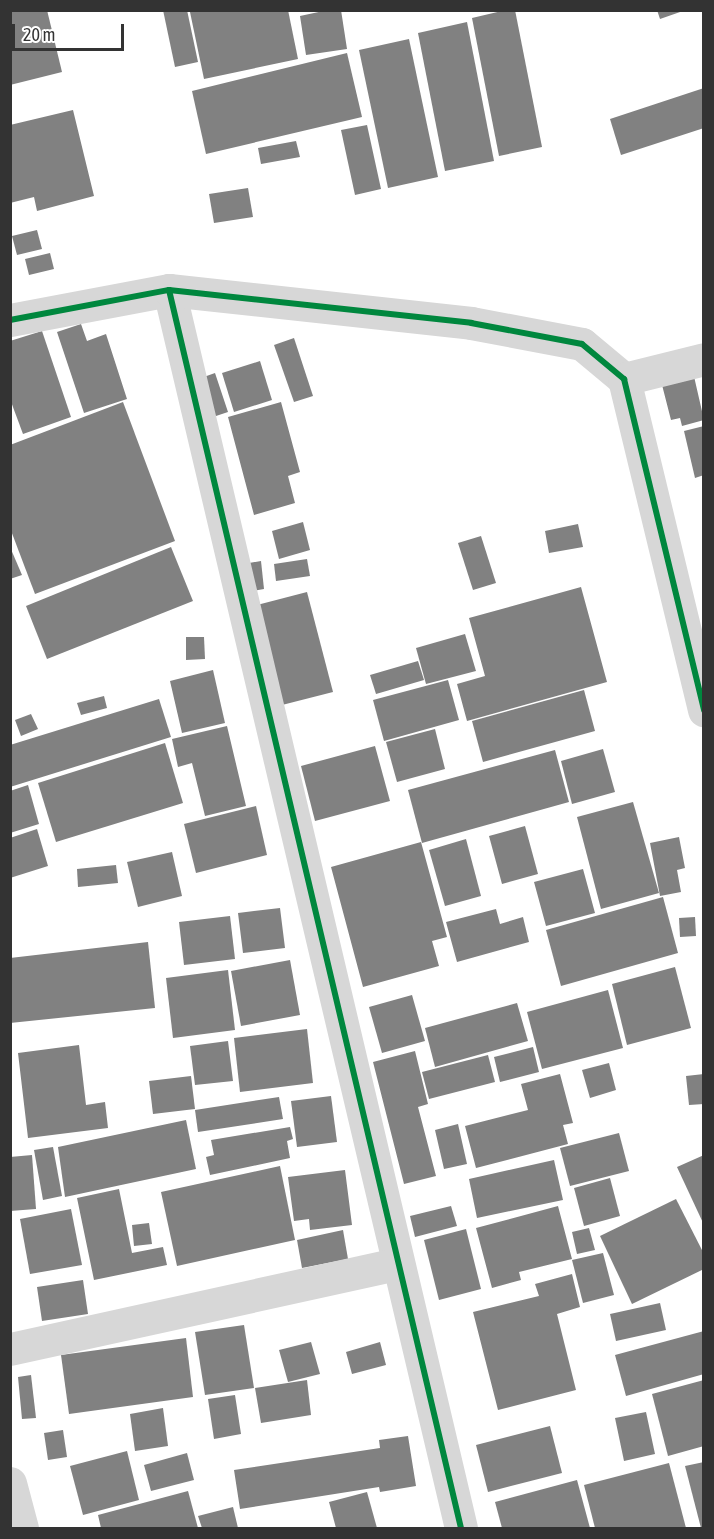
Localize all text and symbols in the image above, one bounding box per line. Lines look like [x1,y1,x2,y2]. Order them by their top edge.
scale bar [15,12,128,50]
text: 20 m [23,24,55,45]

